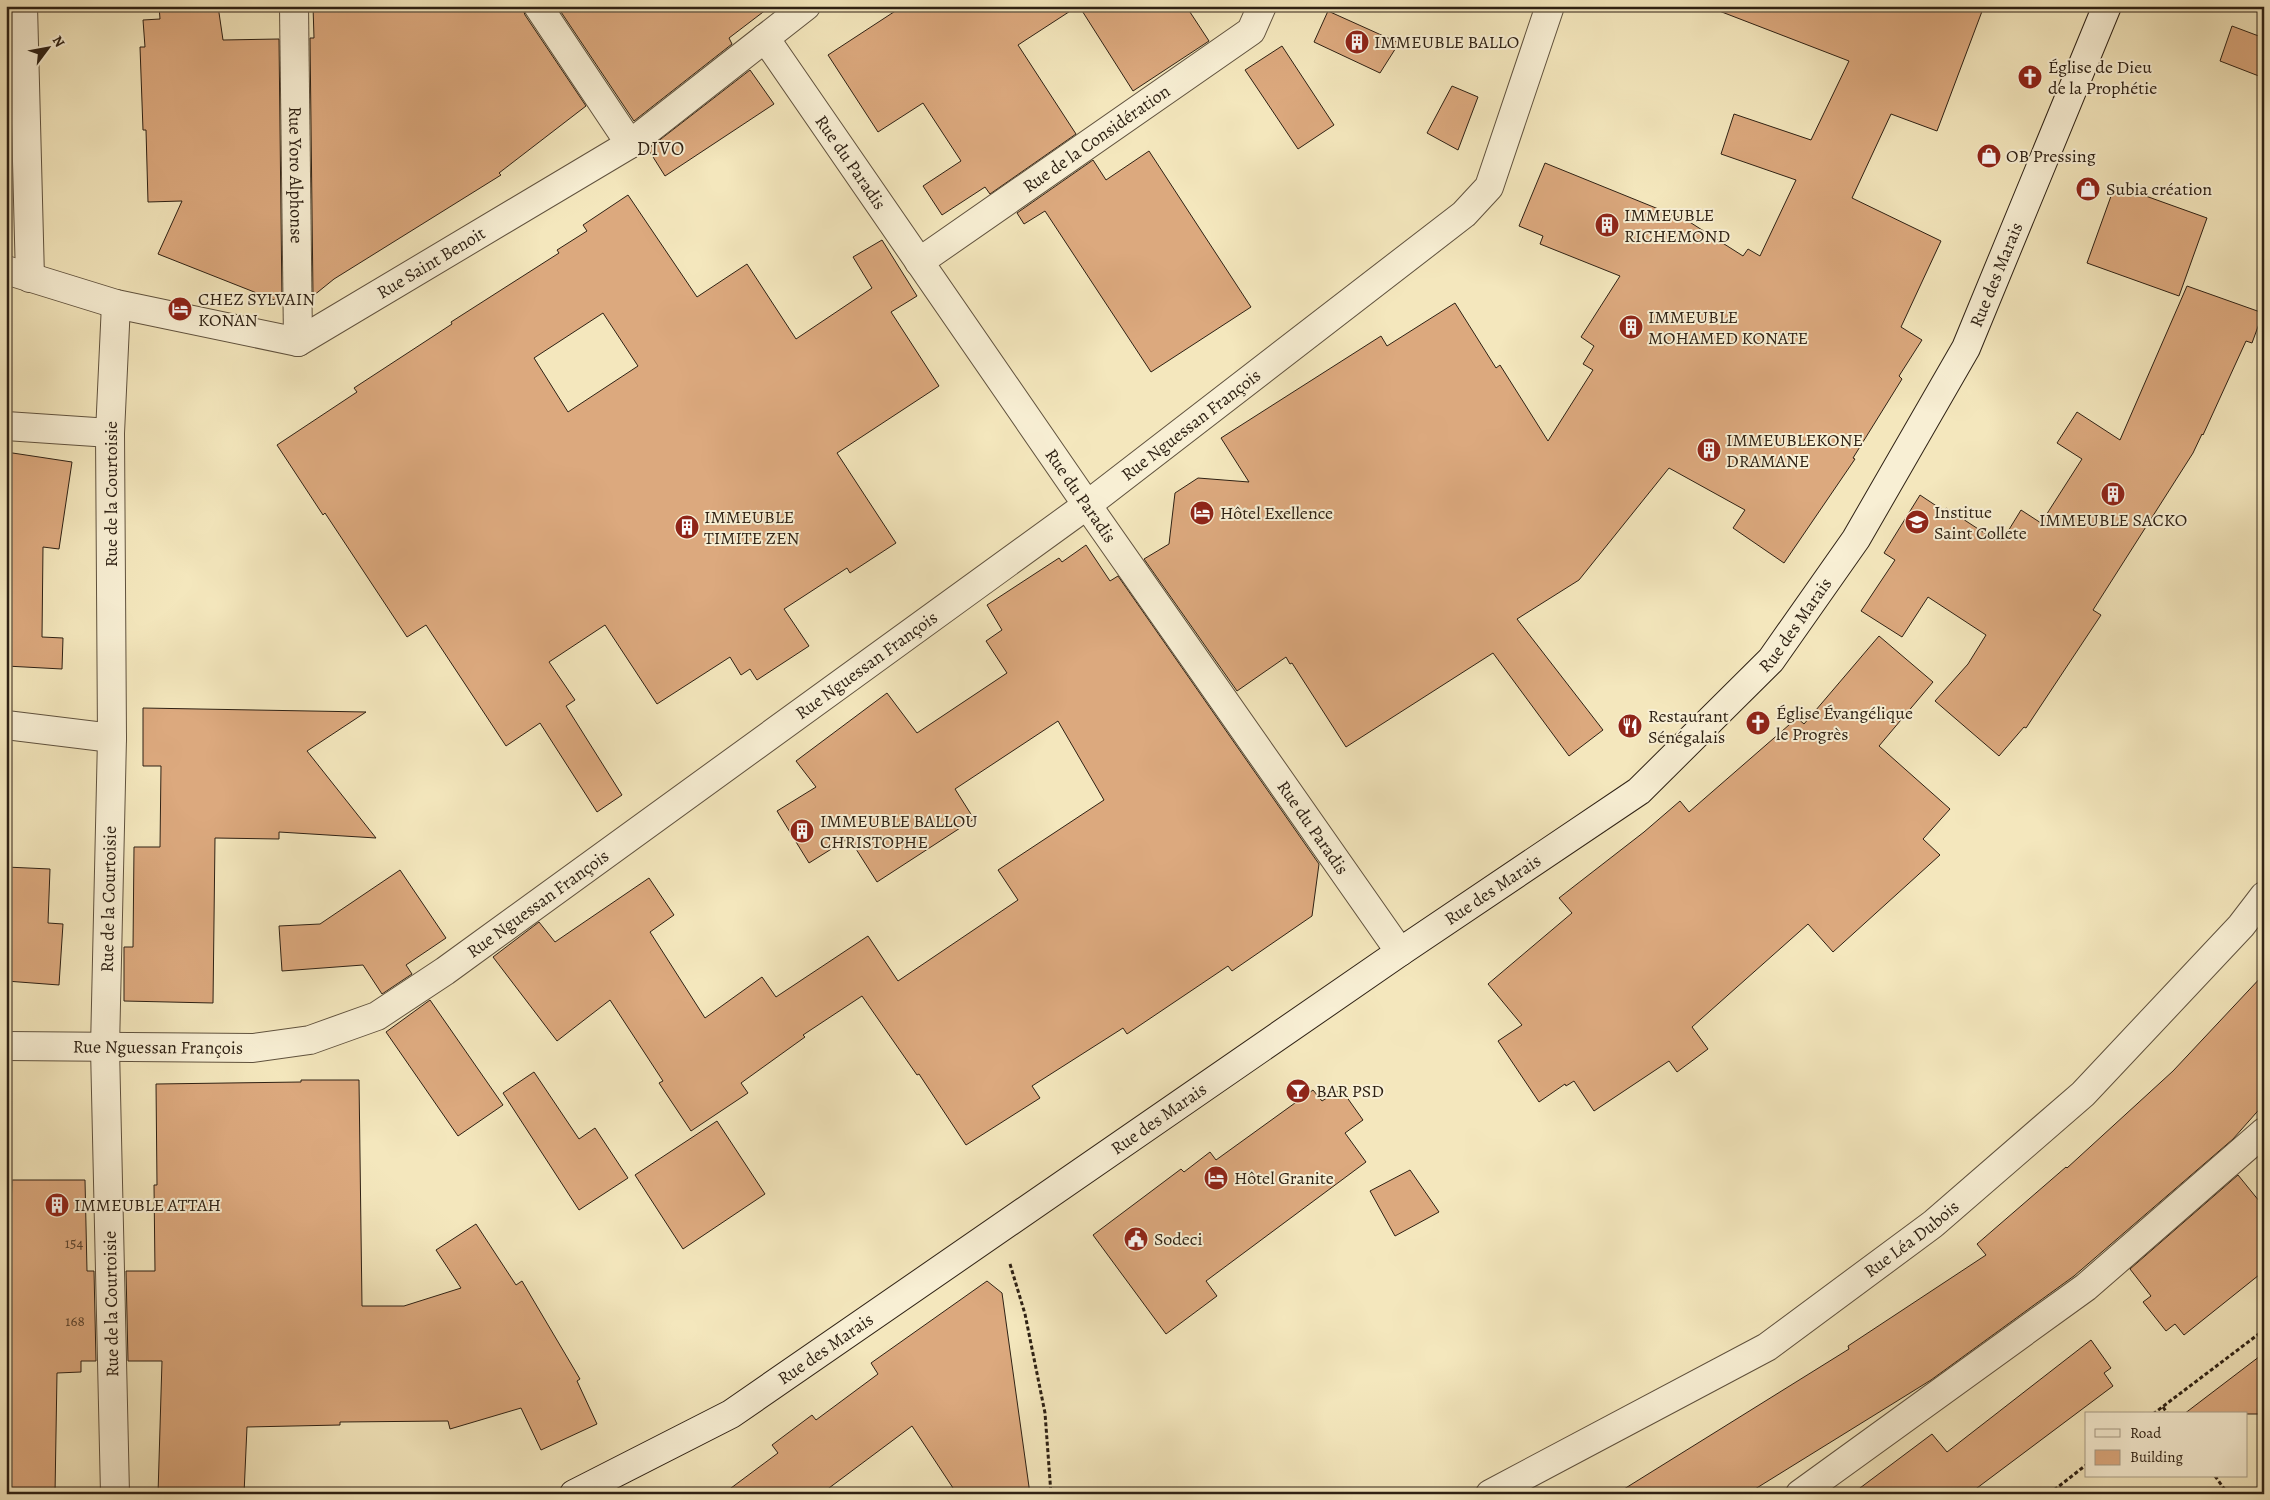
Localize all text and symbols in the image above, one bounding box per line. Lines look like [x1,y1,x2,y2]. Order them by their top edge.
north arrow [22,22,72,72]
building icon: IMMEUBLE BALLO [1344,29,1370,55]
place label: IMMEUBLE BALLO [1374,30,1519,54]
text: N [48,32,69,51]
place label: Église de Dieu de la Prophétie [2048,55,2157,100]
church icon: Église de Dieu de la Prophétie [2017,64,2043,90]
street label: Rue de la Considération [1018,79,1175,198]
street label: Rue Yoro Alphonse [283,106,309,244]
street label: Rue du Paradis [810,110,892,214]
district label: DIVO [637,136,685,162]
shop icon: OB Pressing [1976,143,2002,169]
place label: OB Pressing [2006,144,2096,168]
shop icon: Subia création [2075,176,2101,202]
place label: Subia création [2106,177,2212,201]
place label: IMMEUBLE RICHEMOND [1624,203,1730,248]
building icon: IMMEUBLE RICHEMOND [1594,212,1620,238]
street label: Rue des Marais [1964,219,2029,331]
street label: Rue Saint Benoit [372,221,490,304]
place label: CHEZ SYLVAIN KONAN [198,287,315,332]
hotel icon: CHEZ SYLVAIN KONAN [167,296,193,322]
place label: IMMEUBLE MOHAMED KONATE [1648,305,1808,350]
building icon: IMMEUBLE MOHAMED KONATE [1618,314,1644,340]
street label: Rue Nguessan François [1116,363,1266,486]
street label: Rue de la Courtoisie [99,421,123,567]
place label: IMMEUBLEKONE DRAMANE [1726,428,1863,473]
building icon: IMMEUBLEKONE DRAMANE [1696,437,1722,463]
street label: Rue du Paradis [1040,444,1122,548]
building icon: IMMEUBLE SACKO [2100,481,2126,507]
hotel icon: Hôtel Exellence [1189,500,1215,526]
place label: Institue Saint Collete [1934,500,2027,545]
place label: Hôtel Exellence [1220,501,1333,525]
place label: IMMEUBLE TIMITE ZEN [704,505,800,550]
place label: IMMEUBLE SACKO [2039,508,2187,532]
school or university icon: Institue Saint Collete [1904,509,1930,535]
building icon: IMMEUBLE TIMITE ZEN [674,514,700,540]
street label: Rue des Marais [1753,573,1837,678]
street label: Rue Nguessan François [790,605,942,725]
place label: Église Évangélique le Progrès [1776,701,1913,746]
place label: Restaurant Sénégalais [1648,704,1729,749]
church icon: Église Évangélique le Progrès [1745,710,1771,736]
restaurant icon: Restaurant Sénégalais [1617,713,1643,739]
street label: Rue du Paradis [1271,776,1354,879]
place label: IMMEUBLE BALLOU CHRISTOPHE [820,809,977,854]
building icon: IMMEUBLE BALLOU CHRISTOPHE [789,818,815,844]
street label: Rue de la Courtoisie [95,826,122,973]
street label: Rue Nguessan François [462,844,614,963]
street label: Rue des Marais [1440,848,1546,931]
street label: Rue Nguessan François [73,1035,243,1060]
street label: Rue des Marais [1106,1077,1211,1160]
bar icon: BAR PSD [1285,1078,1311,1104]
place label: BAR PSD [1316,1079,1384,1103]
hotel icon: Hôtel Granite [1203,1165,1229,1191]
place label: Hôtel Granite [1234,1166,1334,1190]
building icon: IMMEUBLE ATTAH [44,1192,70,1218]
place label: IMMEUBLE ATTAH [74,1193,221,1217]
street label: Rue Léa Dubois [1859,1195,1964,1283]
public building icon: Sodeci [1123,1226,1149,1252]
place label: Sodeci [1154,1227,1203,1251]
street label: Rue de la Courtoisie [98,1231,124,1377]
house number: 154 [65,1233,83,1253]
street label: Rue des Marais [773,1307,878,1390]
house number: 168 [65,1311,85,1331]
legend [2085,1412,2248,1478]
text: Road [2130,1423,2162,1443]
text: Building [2130,1447,2183,1467]

